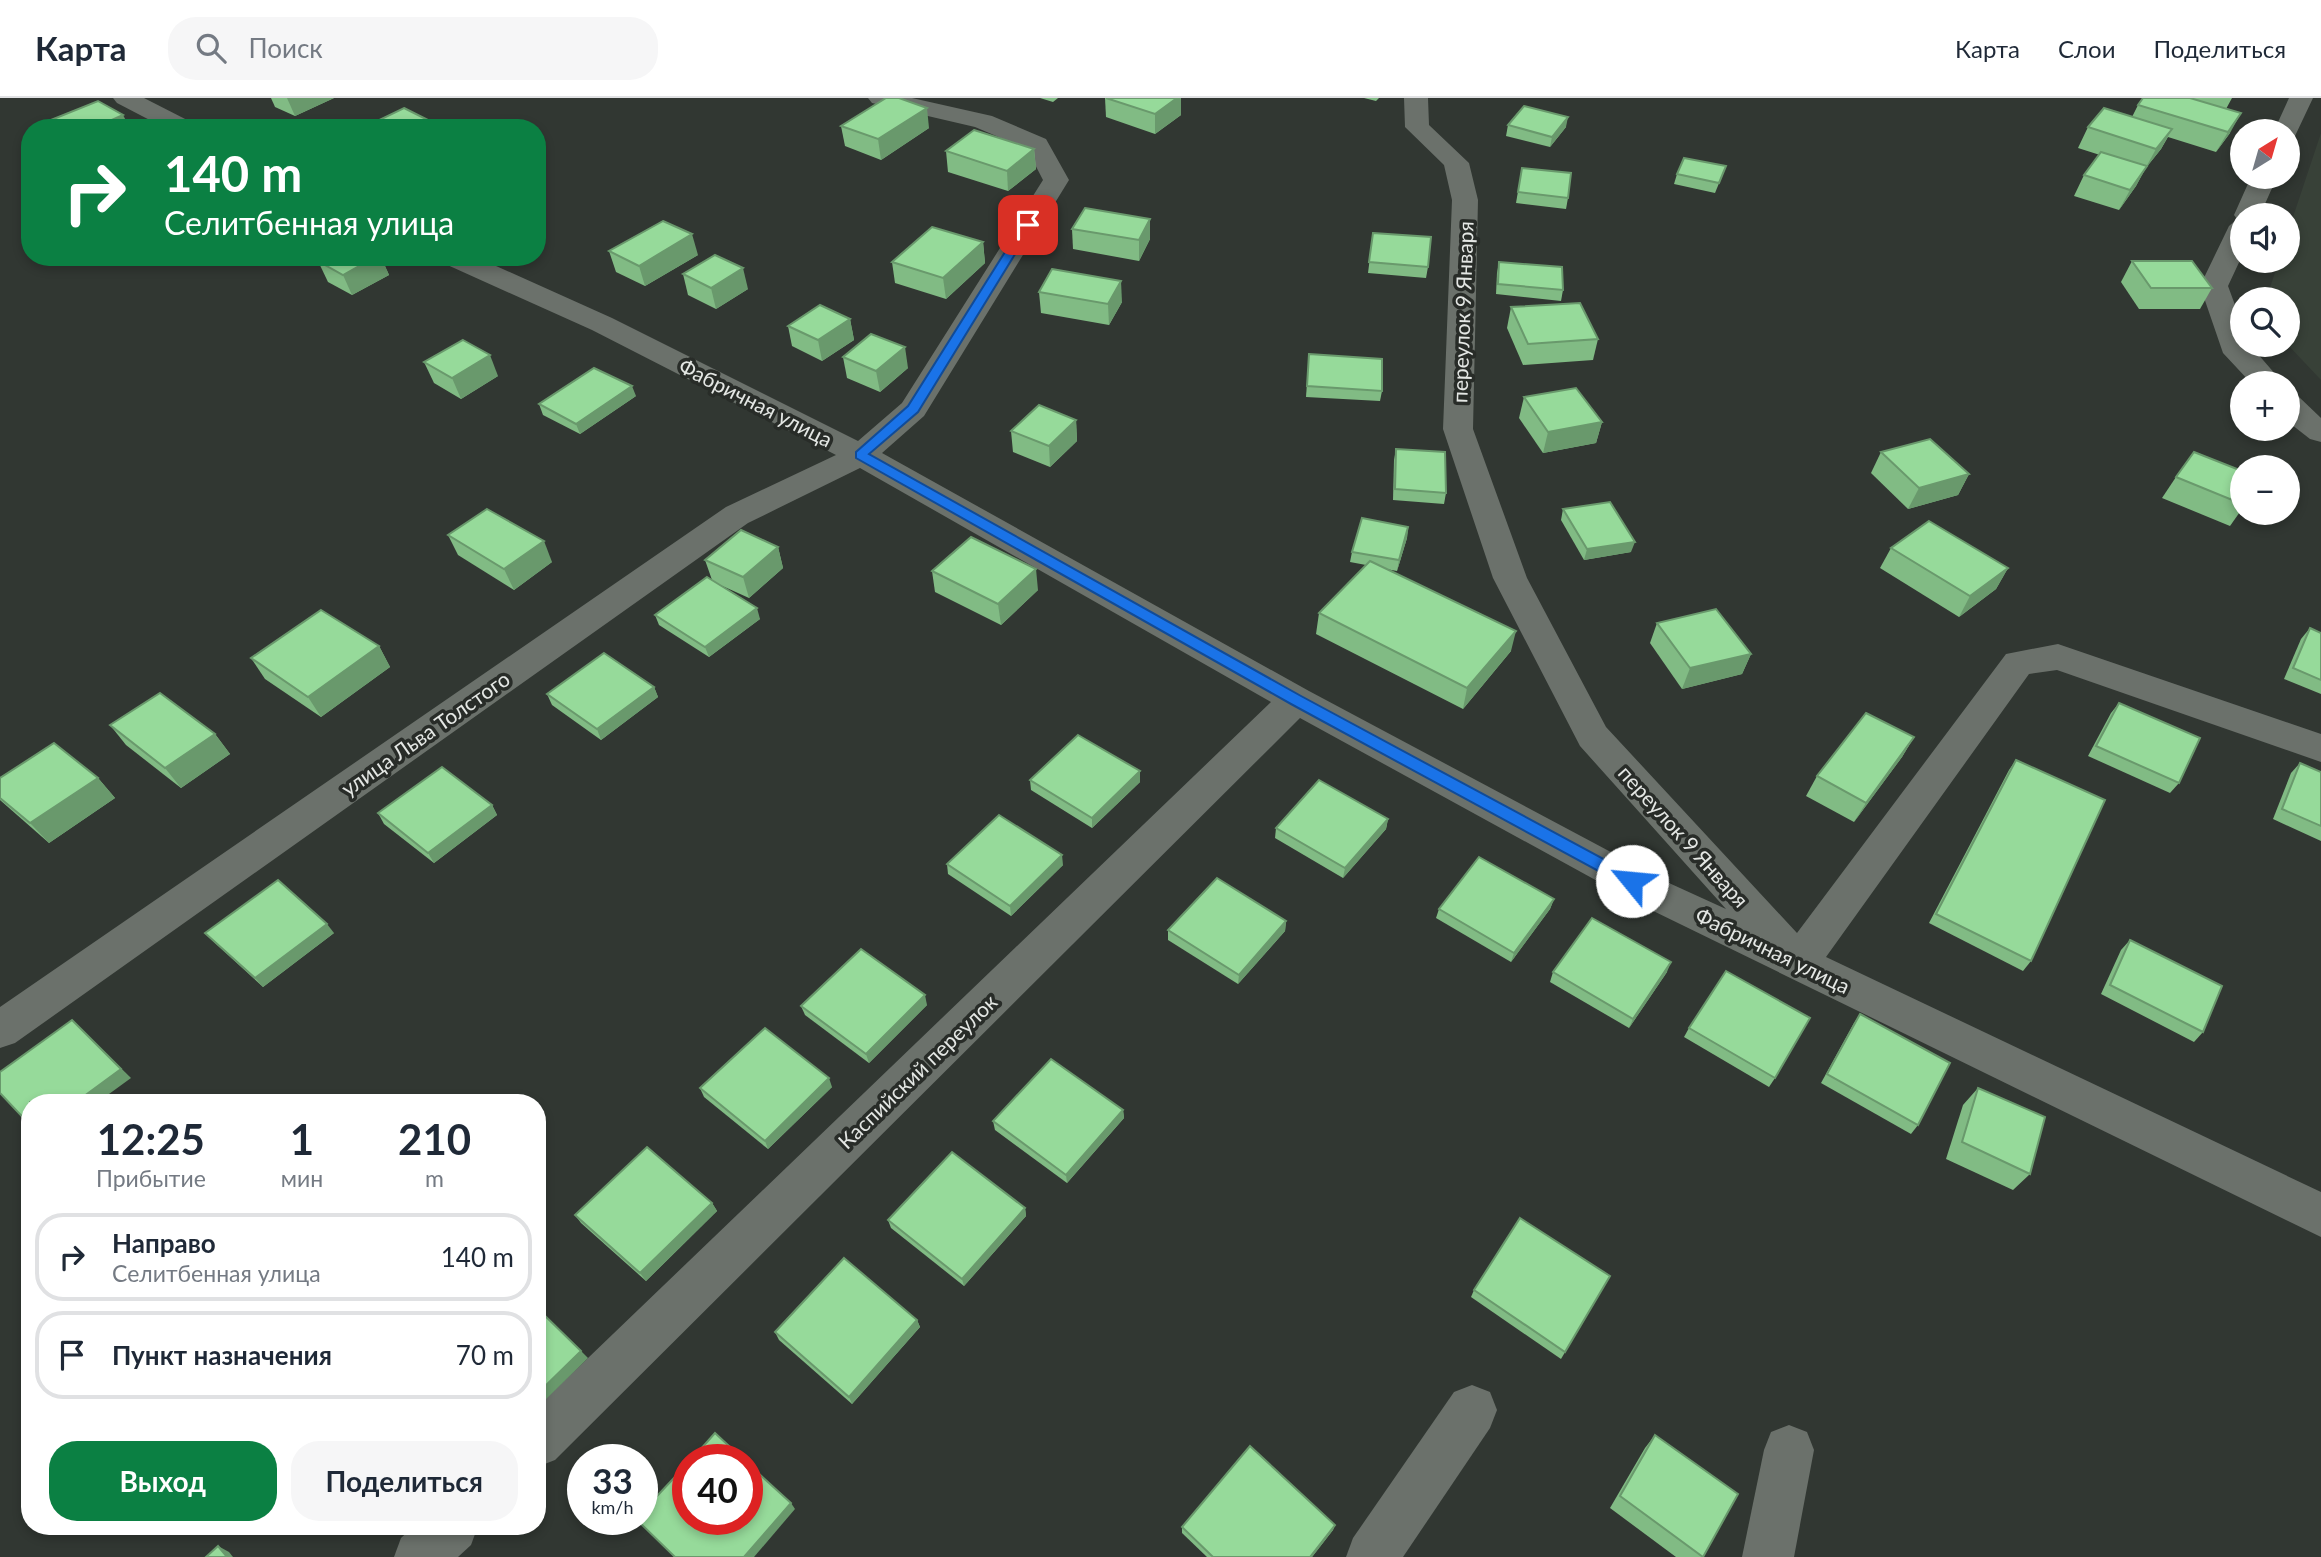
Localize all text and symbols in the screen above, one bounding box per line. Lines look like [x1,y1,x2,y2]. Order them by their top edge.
search box [168,17,658,80]
text: Карта [35,28,126,68]
icon: search [192,29,230,67]
text: Поиск [248,32,323,64]
text: Карта [1955,34,2020,63]
text: Слои [2058,34,2115,63]
text: Поделиться [2153,34,2286,63]
north arrow [2230,119,2300,189]
map controls [2230,119,2300,525]
text: 140 m [164,144,302,202]
icon: right [49,147,140,238]
pin [998,195,1058,255]
text: Селитбенная улица [164,203,454,242]
button: sound [2230,203,2300,273]
icon: arrive [1009,206,1047,244]
street label: переулок 9 Января [1446,221,1478,403]
button: search [2230,287,2300,357]
street label: Фабричная улица [675,353,837,451]
button: + [2230,371,2300,441]
button: − [2230,455,2300,525]
street label: улица Льва Толстого [336,665,514,801]
street label: переулок 9 Января [1614,760,1754,912]
position arrow [1595,844,1669,918]
street label: Фабричная улица [1692,902,1854,998]
street label: Каспийский переулок [832,989,1002,1153]
text: 12:25 [97,1114,205,1164]
text: 1 [290,1114,314,1164]
text: 210 [398,1114,471,1164]
text: Прибытие [96,1164,206,1192]
text: мин [281,1164,323,1192]
text: m [425,1164,444,1192]
text: Направо [112,1227,216,1259]
icon: right [53,1238,91,1276]
text: 140 m [441,1241,514,1273]
text: Селитбенная улица [112,1259,321,1287]
icon: arrive [53,1336,91,1374]
text: Пункт назначения [112,1339,332,1371]
text: 70 m [456,1339,514,1371]
button: Выход [49,1441,277,1521]
button: Поделиться [291,1441,518,1521]
speed limit sign: 40 [672,1444,763,1535]
text: 33 [592,1459,633,1501]
text: km/h [591,1496,634,1518]

